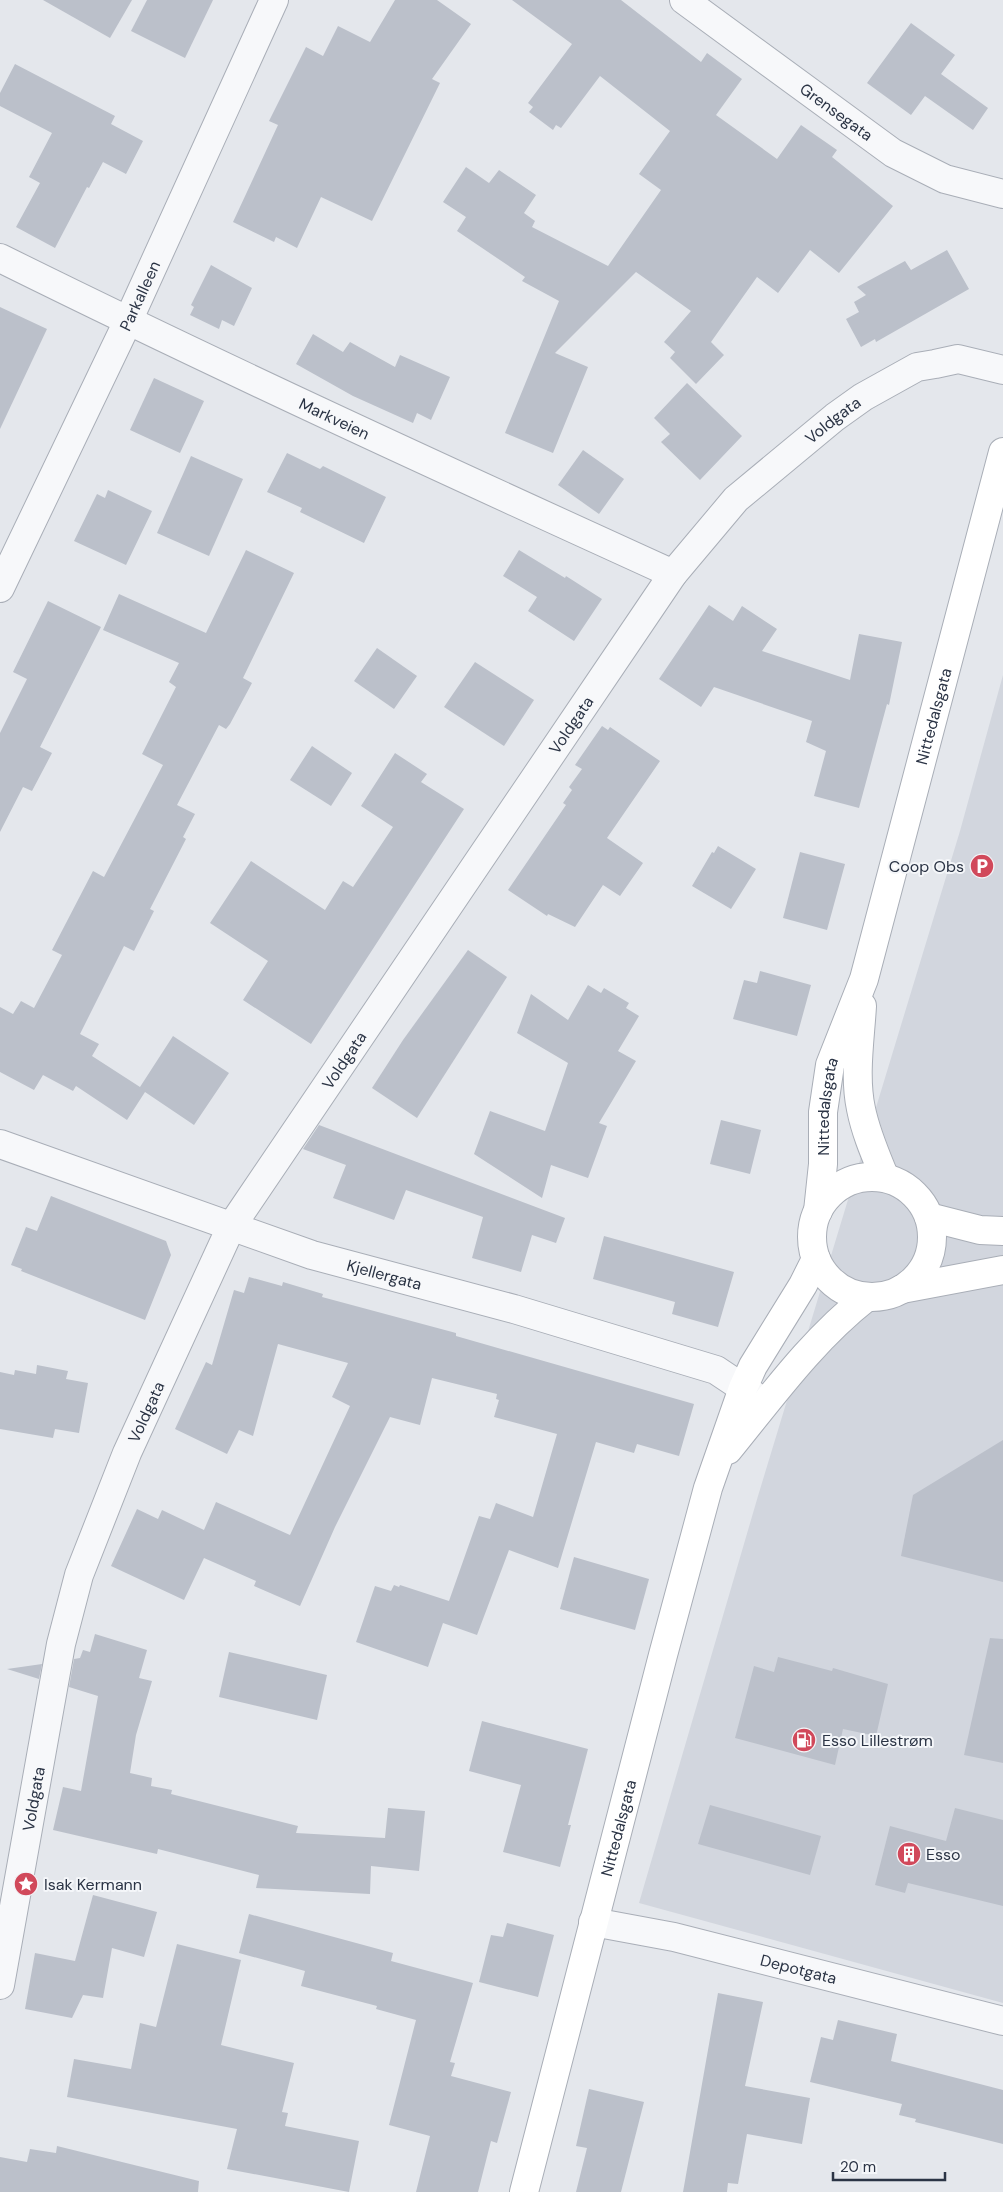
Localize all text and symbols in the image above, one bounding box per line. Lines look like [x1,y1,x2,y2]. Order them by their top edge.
street label: Grensegata [796,78,877,145]
street label: Parkalleen [114,257,165,334]
street label: Voldgata [800,392,865,448]
street label: Markveien [296,393,373,444]
street label: Nittedalsgata [911,666,956,767]
street label: Voldgata [544,692,598,758]
parking icon: Coop Obs [969,853,995,879]
place label: Coop Obs [889,856,964,877]
street label: Voldgata [317,1027,371,1093]
street label: Nittedalsgata [813,1054,843,1156]
street label: Kjellergata [345,1254,424,1294]
street label: Voldgata [123,1378,169,1446]
fuel station icon: Esso Lillestrøm [791,1727,817,1753]
place label: Esso Lillestrøm [822,1730,933,1751]
street label: Voldgata [17,1765,49,1833]
street label: Nittedalsgata [596,1777,641,1879]
building icon: Esso [896,1841,922,1867]
place label: Esso [926,1844,961,1865]
place icon: Isak Kermann [13,1871,39,1897]
place label: Isak Kermann [44,1874,142,1895]
street label: Depotgata [758,1949,839,1989]
scale bar [833,2150,946,2182]
text: 20 m [840,2157,876,2177]

